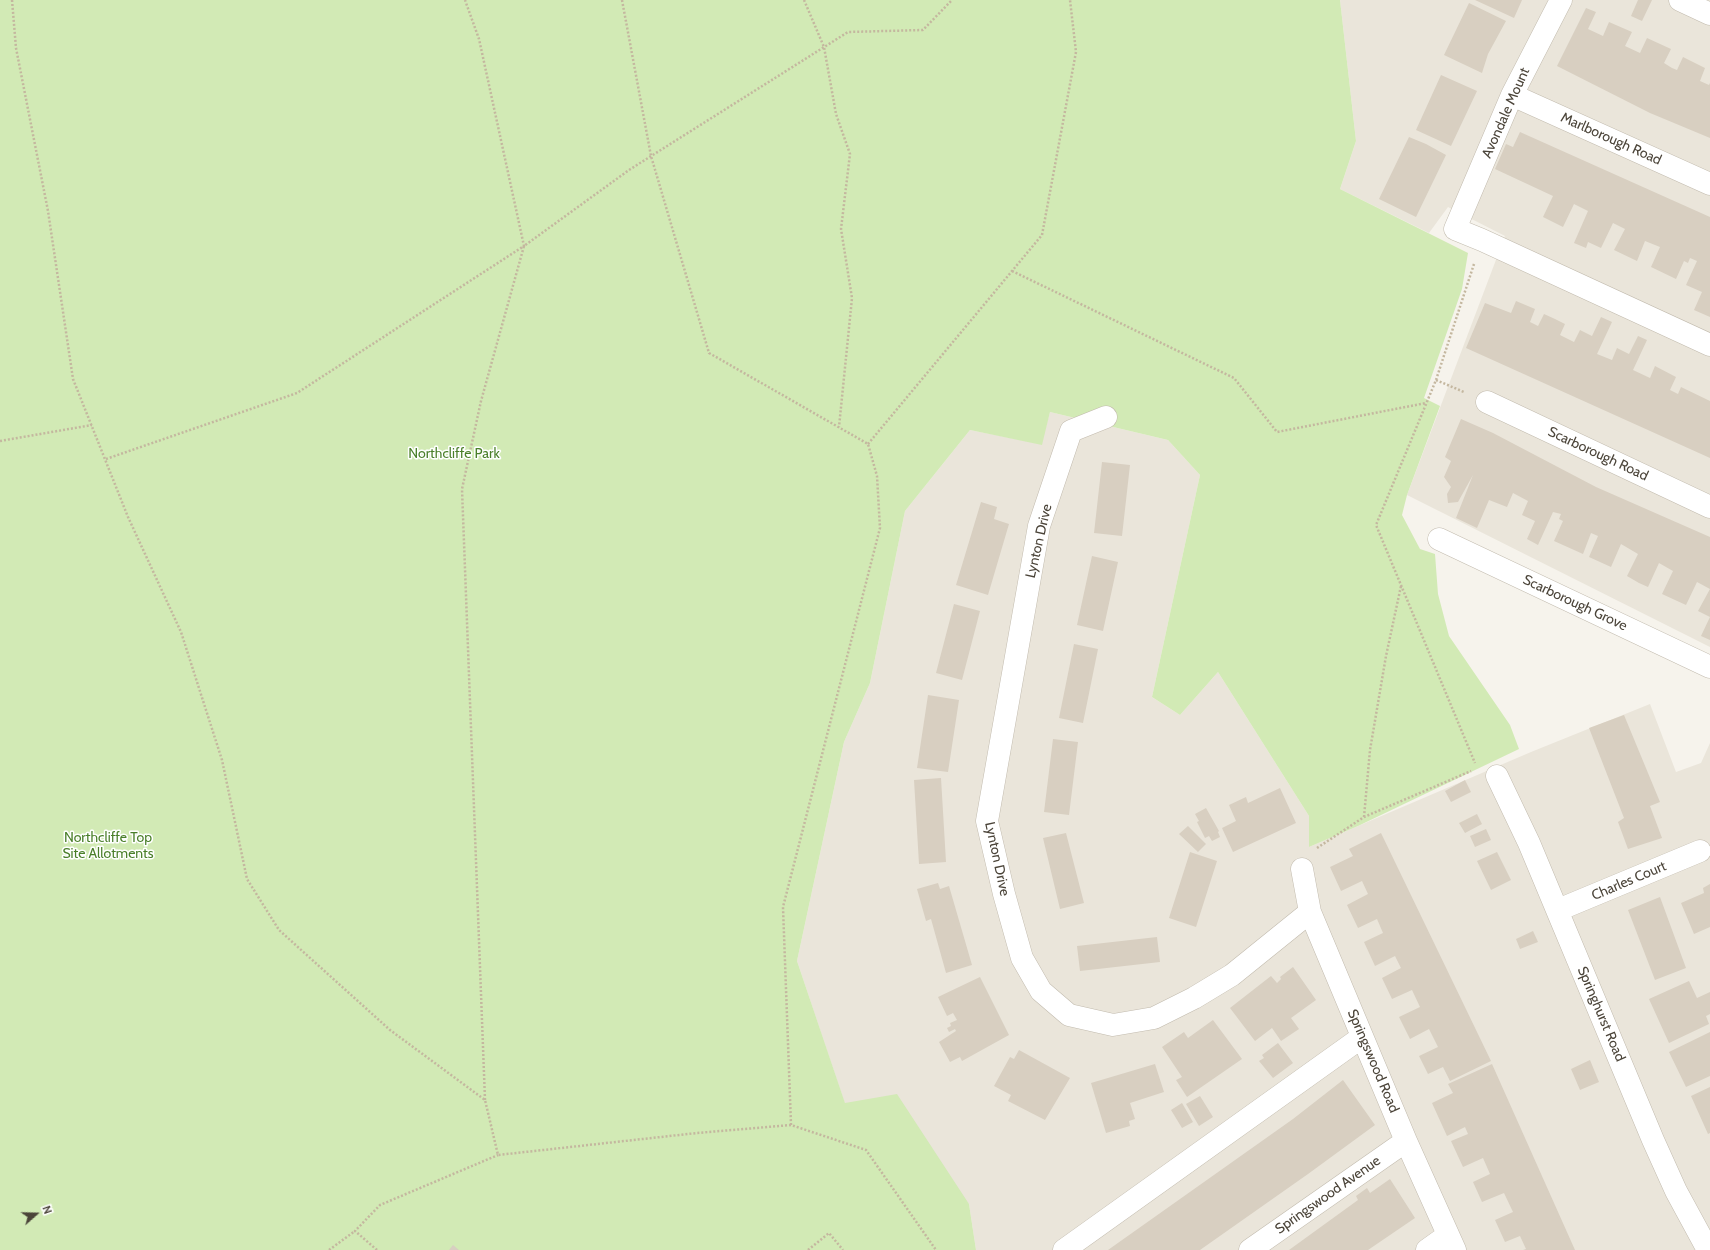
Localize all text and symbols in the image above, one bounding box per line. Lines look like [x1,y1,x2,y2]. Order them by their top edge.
street label: Avondale Mount [1479,65,1533,161]
street label: Marlborough Road [1558,109,1664,169]
street label: Scarborough Road [1545,423,1651,485]
park label: Northcliffe Park [408,446,500,462]
street label: Lynton Drive [1022,502,1056,580]
street label: Scarborough Grove [1520,571,1630,635]
street label: Lynton Drive [981,820,1013,898]
park label: Northcliffe Top Site Allotments [62,830,154,862]
street label: Charles Court [1589,858,1669,904]
street label: Springhurst Road [1573,964,1629,1064]
street label: Springswood Road [1344,1007,1402,1115]
street label: Springswood Avenue [1272,1152,1384,1238]
north arrow [16,1194,56,1234]
text: N [39,1204,55,1216]

